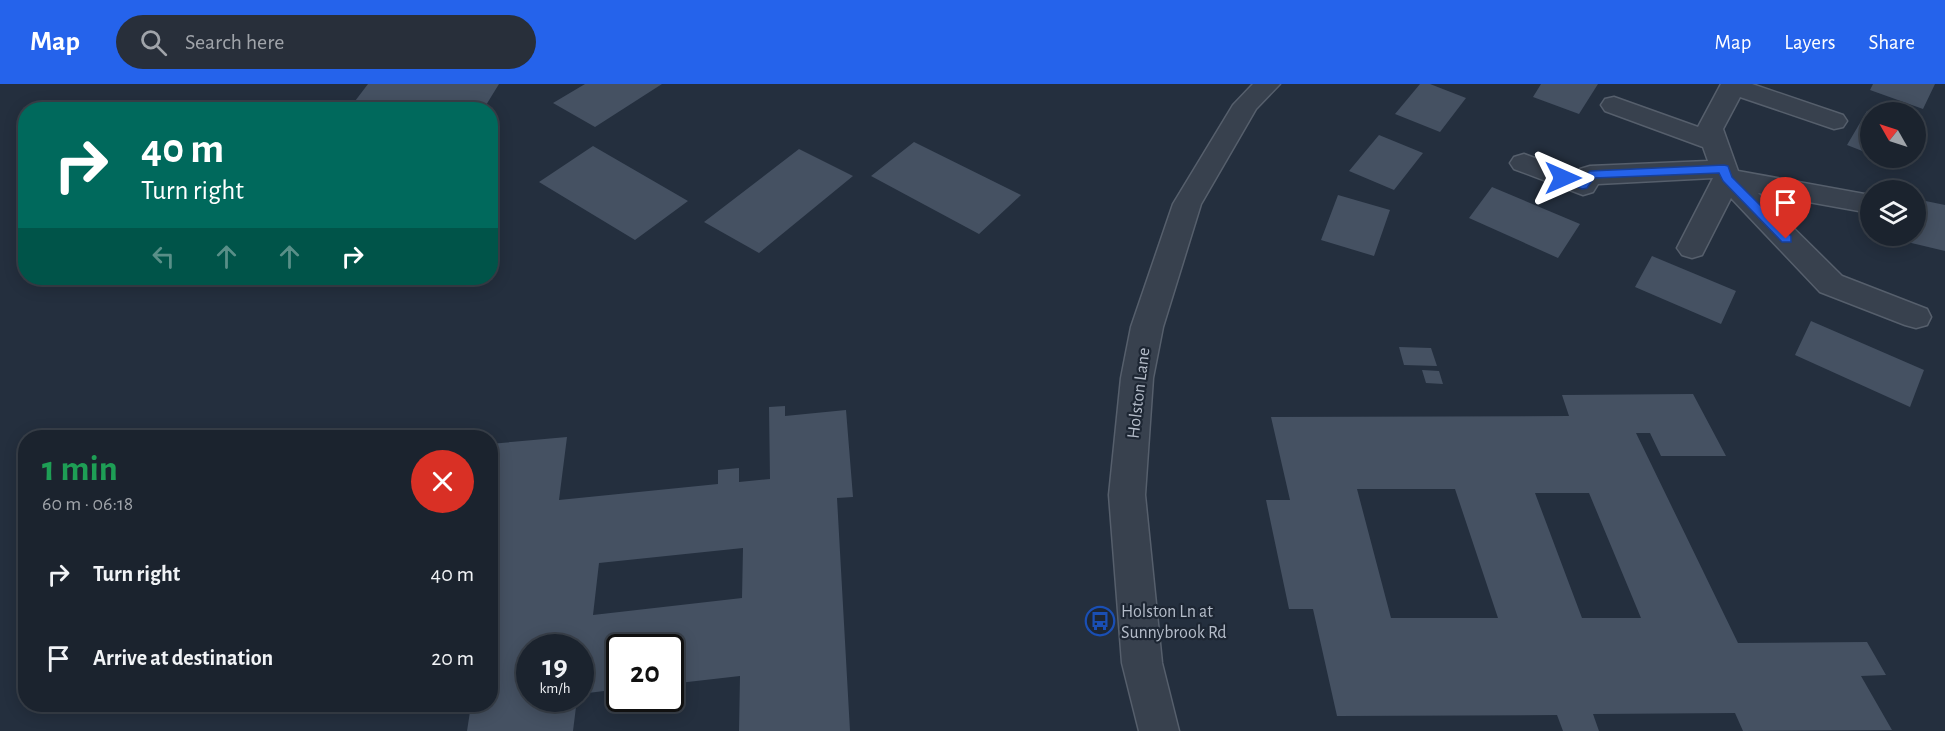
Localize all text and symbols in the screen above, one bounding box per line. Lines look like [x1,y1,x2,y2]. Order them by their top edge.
search box [116,15,536,69]
icon: search [137,26,170,59]
text: Map [30,28,80,56]
text: Search here [185,31,284,53]
text: Map [1715,32,1751,53]
text: Layers [1784,32,1835,53]
text: Share [1868,32,1915,53]
north arrow [1860,102,1926,168]
map controls [1860,102,1926,246]
icon: right [42,126,120,204]
text: 40 m [141,128,224,170]
position arrow [1531,146,1595,210]
text: Turn right [141,177,244,204]
pin [1760,177,1811,239]
button: layers [1860,180,1926,246]
icon: arrive [1769,186,1802,219]
icon: left [147,240,180,273]
icon: ahead [210,240,243,273]
icon: ahead [273,240,306,273]
icon: right [336,240,369,273]
street label: Holston Lane [1124,347,1154,440]
button: close [411,450,474,513]
text: 1 min [42,451,118,487]
text: 60 m · 06:18 [42,494,133,514]
icon: right [42,558,75,591]
text: Turn right [93,563,180,585]
text: 40 m [431,563,474,585]
place label: Holston Ln at Sunnybrook Rd [1121,603,1227,642]
bus stop icon: Holston Ln at Sunnybrook Rd [1084,605,1116,637]
speed limit sign: 20 [606,634,684,712]
icon: arrive [42,642,75,675]
text: Arrive at destination [93,647,273,669]
text: 20 m [431,647,474,669]
text: 19 [542,651,568,681]
text: km/h [540,681,570,696]

